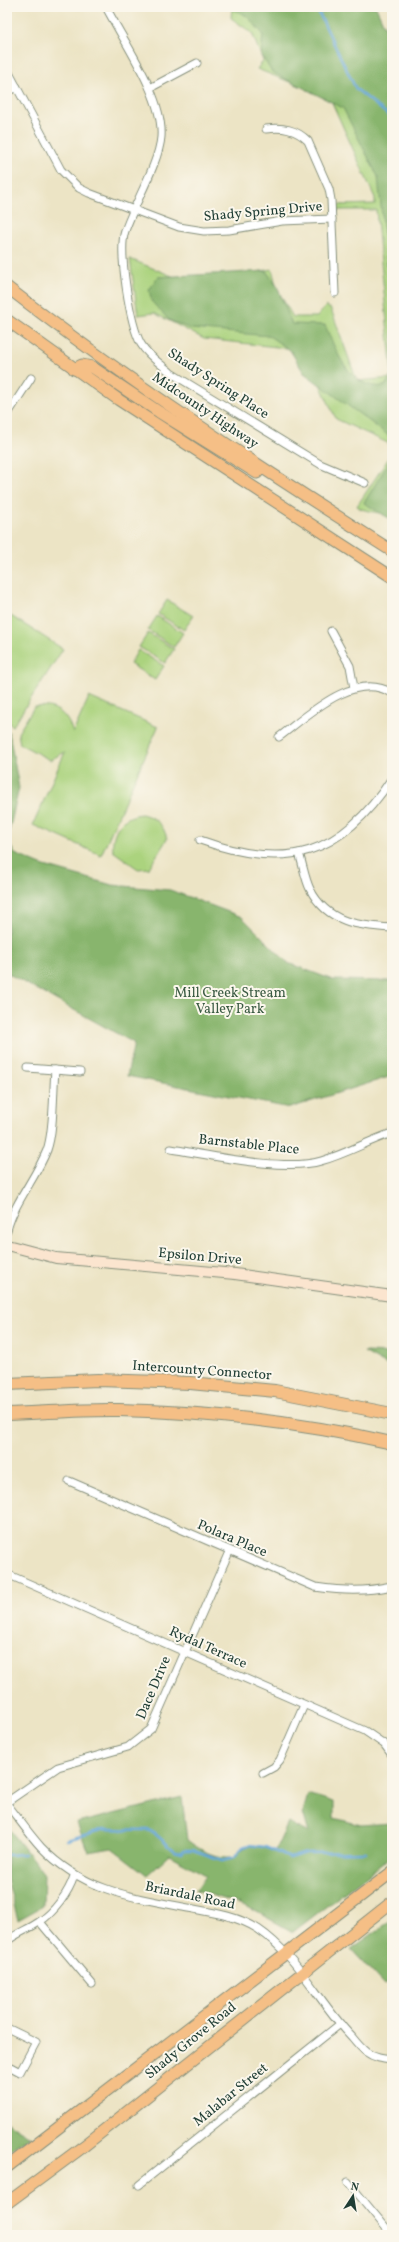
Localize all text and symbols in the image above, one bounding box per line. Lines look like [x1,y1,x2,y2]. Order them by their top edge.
street label: Shady Spring Drive [203,197,324,227]
street label: Shady Spring Place [164,344,273,424]
street label: Midcounty Highway [148,368,262,454]
park label: Mill Creek Stream Valley Park [174,984,286,1019]
street label: Barnstable Place [198,1130,301,1160]
street label: Epsilon Drive [158,1244,243,1270]
street label: Intercounty Connector [132,1357,272,1385]
street label: Polara Place [194,1516,270,1562]
street label: Rydal Terrace [166,1622,250,1674]
street label: Dace Drive [132,1653,176,1723]
street label: Briardale Road [143,1877,237,1915]
street label: Shady Grove Road [141,1998,241,2084]
street label: Malabar Street [190,2059,272,2131]
north arrow [333,2176,373,2216]
text: N [349,2180,360,2196]

